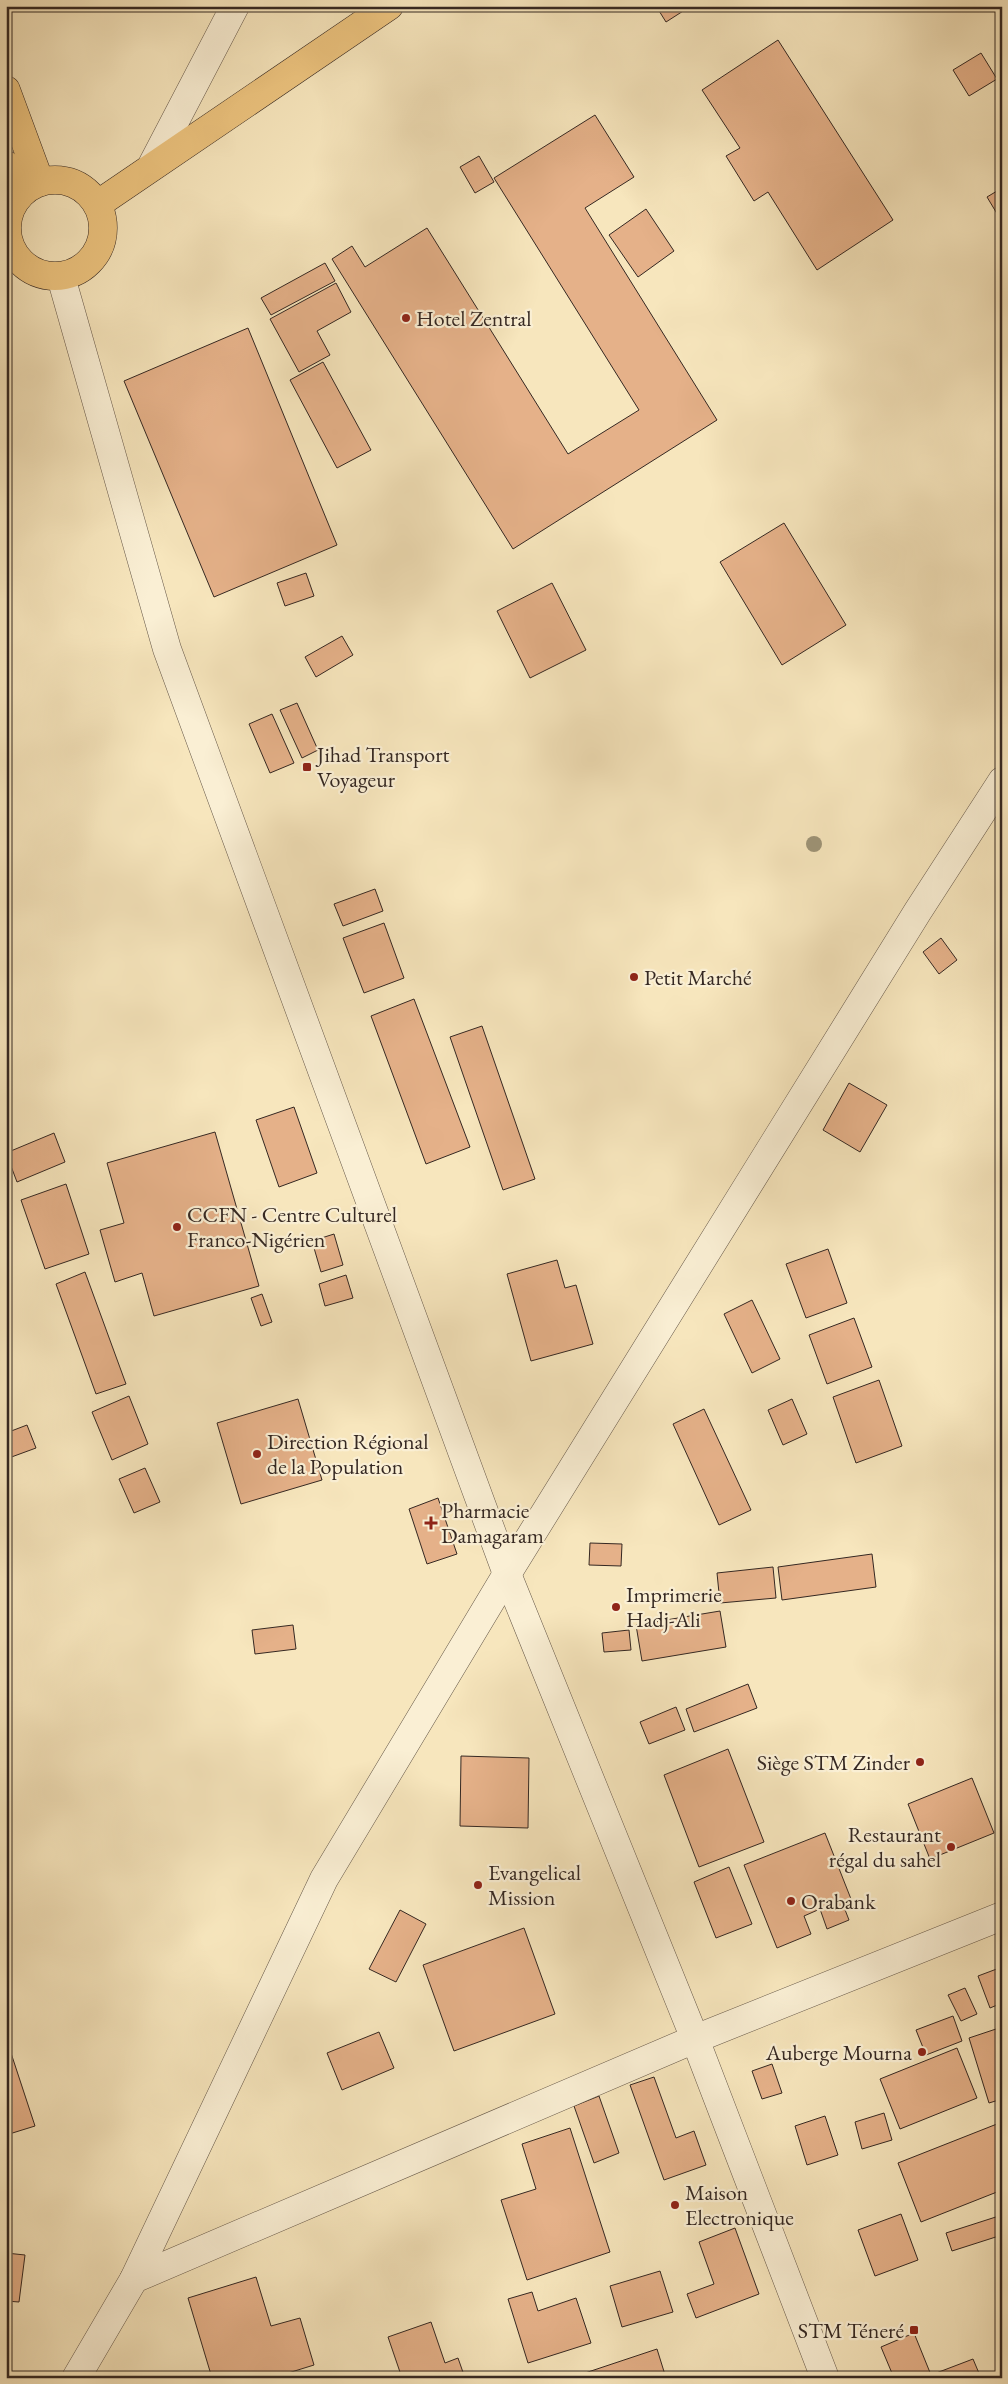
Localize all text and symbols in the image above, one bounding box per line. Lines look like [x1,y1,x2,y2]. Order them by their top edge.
place label: Hotel Zentral [416,304,532,333]
marker: Hotel Zentral [400,312,412,324]
place label: Jihad Transport Voyageur [315,740,450,794]
marker: Jihad Transport Voyageur [301,761,313,773]
place label: Petit Marché [644,963,752,992]
marker: Petit Marché [628,971,640,983]
place label: CCFN - Centre Culturel Franco-Nigérien [187,1200,397,1254]
marker: CCFN - Centre Culturel Franco-Nigérien [171,1221,183,1233]
place label: Direction Régional de la Population [267,1427,429,1481]
marker: Direction Régional de la Population [251,1448,263,1460]
place label: Pharmacie Damagaram [441,1496,544,1550]
marker: Pharmacie Damagaram [425,1517,437,1529]
place label: Imprimerie Hadj-Ali [626,1580,722,1634]
marker: Imprimerie Hadj-Ali [610,1601,622,1613]
place label: Siège STM Zinder [757,1748,911,1777]
marker: Siège STM Zinder [914,1756,926,1768]
place label: Restaurant régal du sahel [829,1820,941,1874]
marker: Restaurant régal du sahel [945,1841,957,1853]
place label: Evangelical Mission [488,1858,581,1912]
marker: Evangelical Mission [472,1879,484,1891]
place label: Orabank [801,1887,876,1916]
marker: Orabank [785,1895,797,1907]
place label: Auberge Mourna [765,2038,912,2067]
marker: Auberge Mourna [916,2046,928,2058]
place label: Maison Electronique [685,2178,794,2232]
marker: Maison Electronique [669,2199,681,2211]
place label: STM Téneré [798,2316,904,2345]
marker: STM Téneré [908,2324,920,2336]

